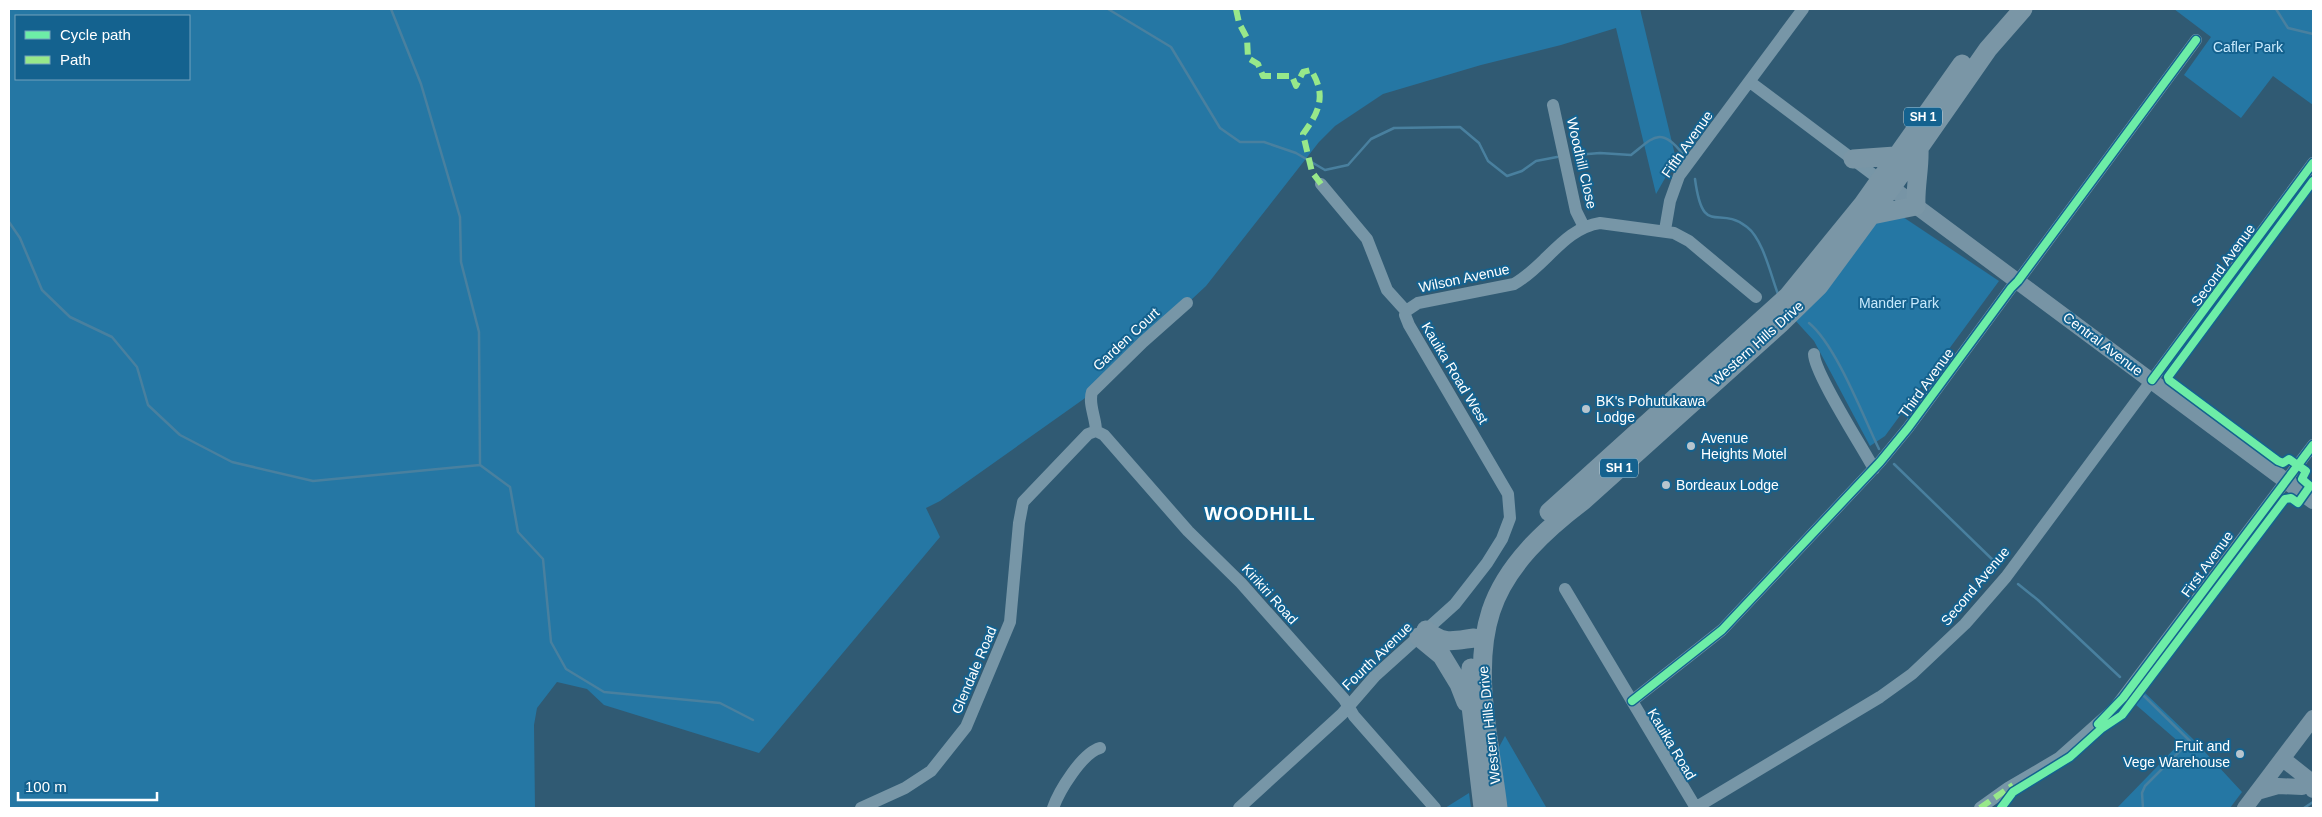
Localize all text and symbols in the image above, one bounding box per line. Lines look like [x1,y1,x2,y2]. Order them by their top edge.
legend [15,15,190,80]
text: Cycle path [60,26,131,43]
park label: Cafler Park [2213,39,2284,55]
text: Path [60,51,91,68]
street label: Fifth Avenue [1658,107,1716,180]
road number: SH 1 [1904,108,1942,126]
street label: Woodhill Close [1564,116,1600,210]
street label: Second Avenue [2188,221,2258,309]
street label: Wilson Avenue [1417,261,1511,295]
park label: Mander Park [1859,295,1940,311]
street label: Western Hills Drive [1708,297,1807,389]
street label: Garden Court [1090,304,1163,374]
street label: Central Avenue [2060,309,2146,379]
street label: Kauika Road West [1418,319,1492,427]
street label: Third Avenue [1895,345,1957,421]
place label: BK's Pohutukawa Lodge [1596,393,1706,425]
marker: BK's Pohutukawa Lodge [1580,403,1592,415]
place label: Avenue Heights Motel [1701,430,1787,462]
marker: Avenue Heights Motel [1685,440,1697,452]
road number: SH 1 [1600,458,1638,478]
place label: Bordeaux Lodge [1676,477,1779,493]
marker: Bordeaux Lodge [1660,479,1672,491]
district label: WOODHILL [1204,503,1316,524]
street label: First Avenue [2178,528,2236,600]
street label: Second Avenue [1937,543,2013,629]
street label: Kirikiri Road [1239,561,1301,627]
street label: Fourth Avenue [1339,619,1415,693]
street label: Glendale Road [948,624,1000,716]
street label: Western Hills Drive [1475,665,1503,785]
street label: Kauika Road [1644,706,1700,782]
place label: Fruit and Vege Warehouse [2123,738,2230,770]
marker: Fruit and Vege Warehouse [2234,748,2246,760]
scale bar [18,770,156,802]
text: 100 m [25,778,67,795]

